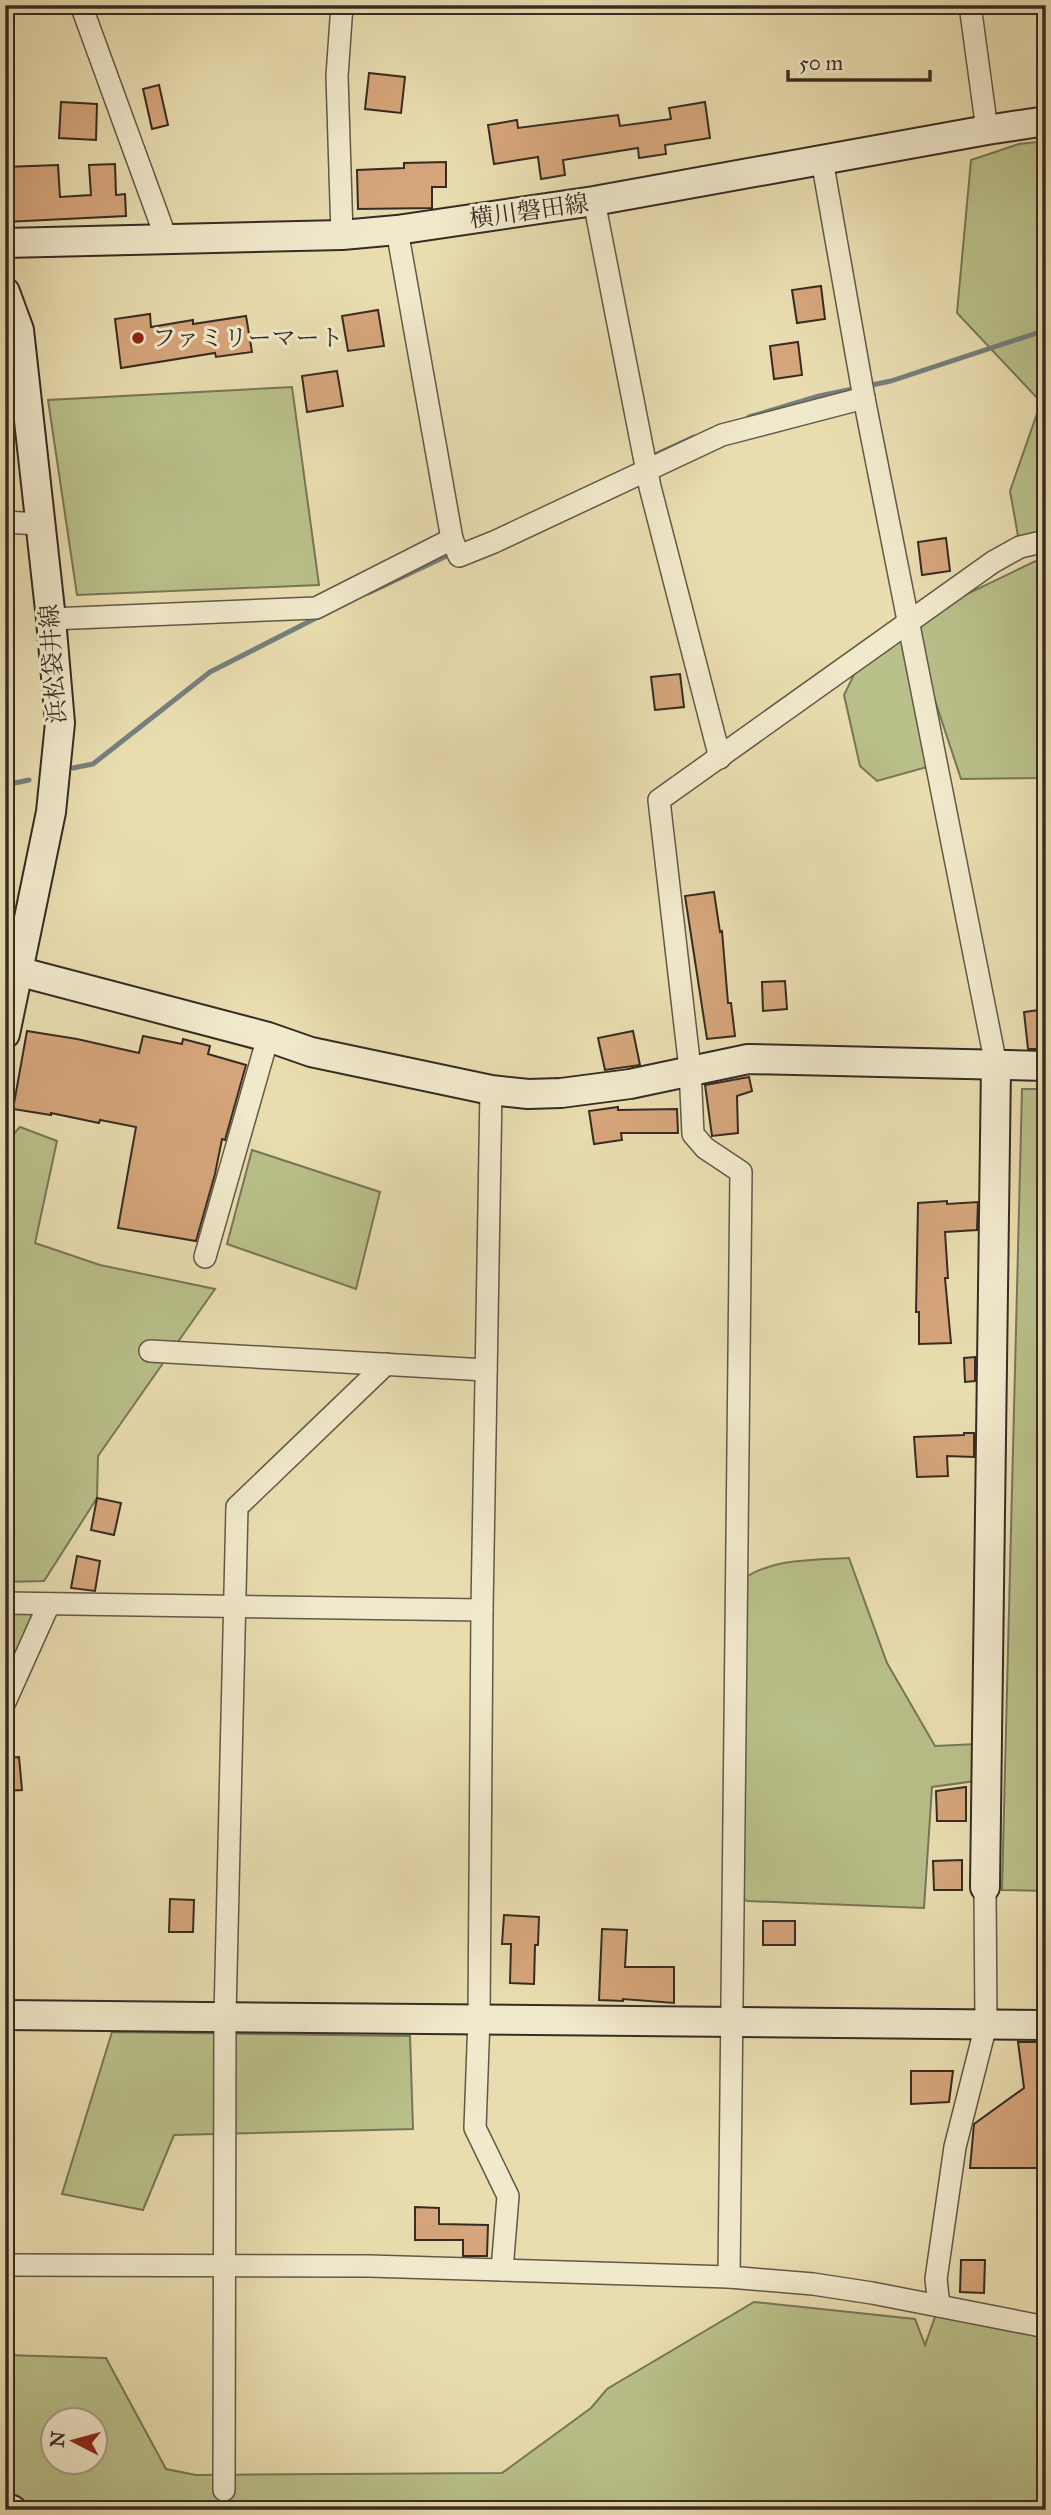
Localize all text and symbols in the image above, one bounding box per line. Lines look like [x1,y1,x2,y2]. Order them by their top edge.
scale bar [788,38,930,82]
text: 50 m [799,50,844,76]
street label: 横川磐田線 [467,188,591,234]
place label: ファミリーマート [152,323,344,353]
marker: ファミリーマート [130,330,146,346]
street label: 浜松袋井線 [34,603,72,725]
north arrow [38,2406,108,2476]
text: N [45,2430,70,2448]

